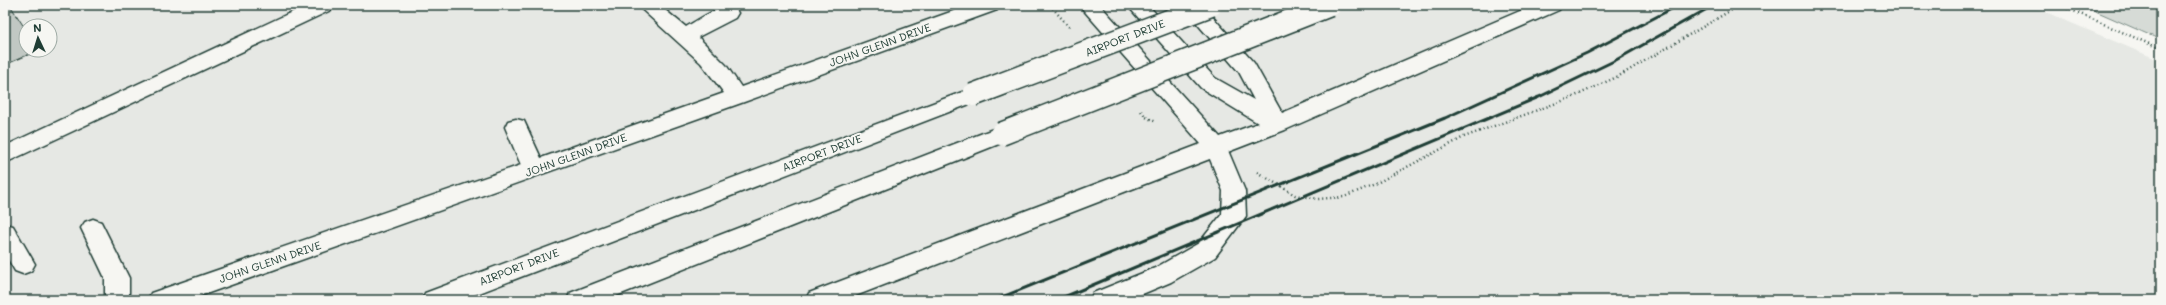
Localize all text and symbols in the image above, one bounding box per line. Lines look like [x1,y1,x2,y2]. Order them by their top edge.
street label: AIRPORT DRIVE [1083,15,1167,60]
north arrow [18,18,58,58]
street label: JOHN GLENN DRIVE [827,19,933,70]
text: N [33,20,42,35]
street label: JOHN GLENN DRIVE [523,129,629,180]
street label: AIRPORT DRIVE [780,130,864,175]
street label: JOHN GLENN DRIVE [217,237,323,286]
street label: AIRPORT DRIVE [477,244,561,289]

